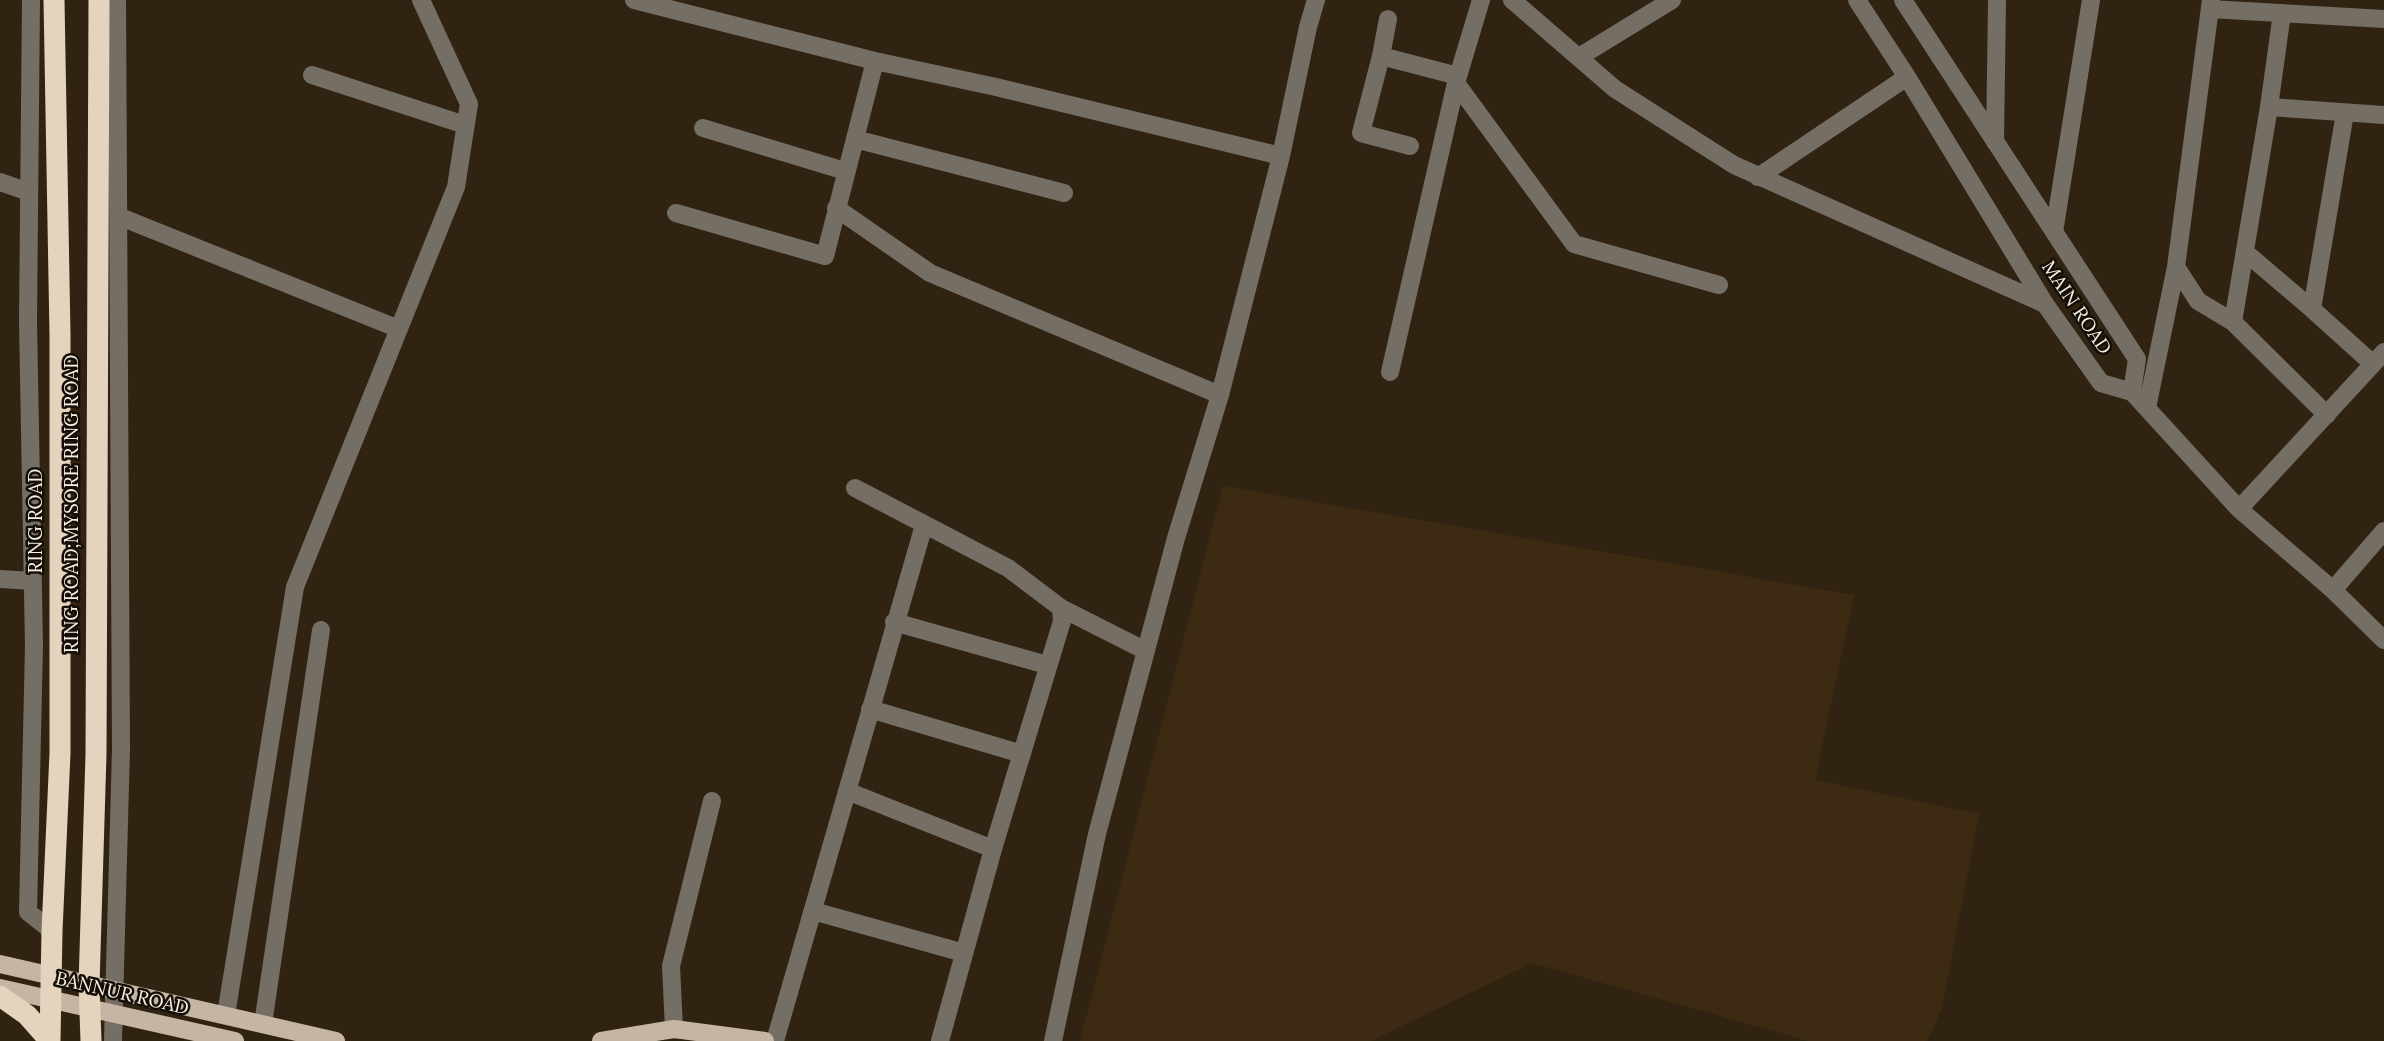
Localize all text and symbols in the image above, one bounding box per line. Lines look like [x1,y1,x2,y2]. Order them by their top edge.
street label: MAIN ROAD [2036,257,2116,359]
street label: RING ROAD;MYSORE RING ROAD [62,355,84,653]
street label: RING ROAD [26,469,48,573]
street label: BANNUR ROAD [53,968,191,1020]

